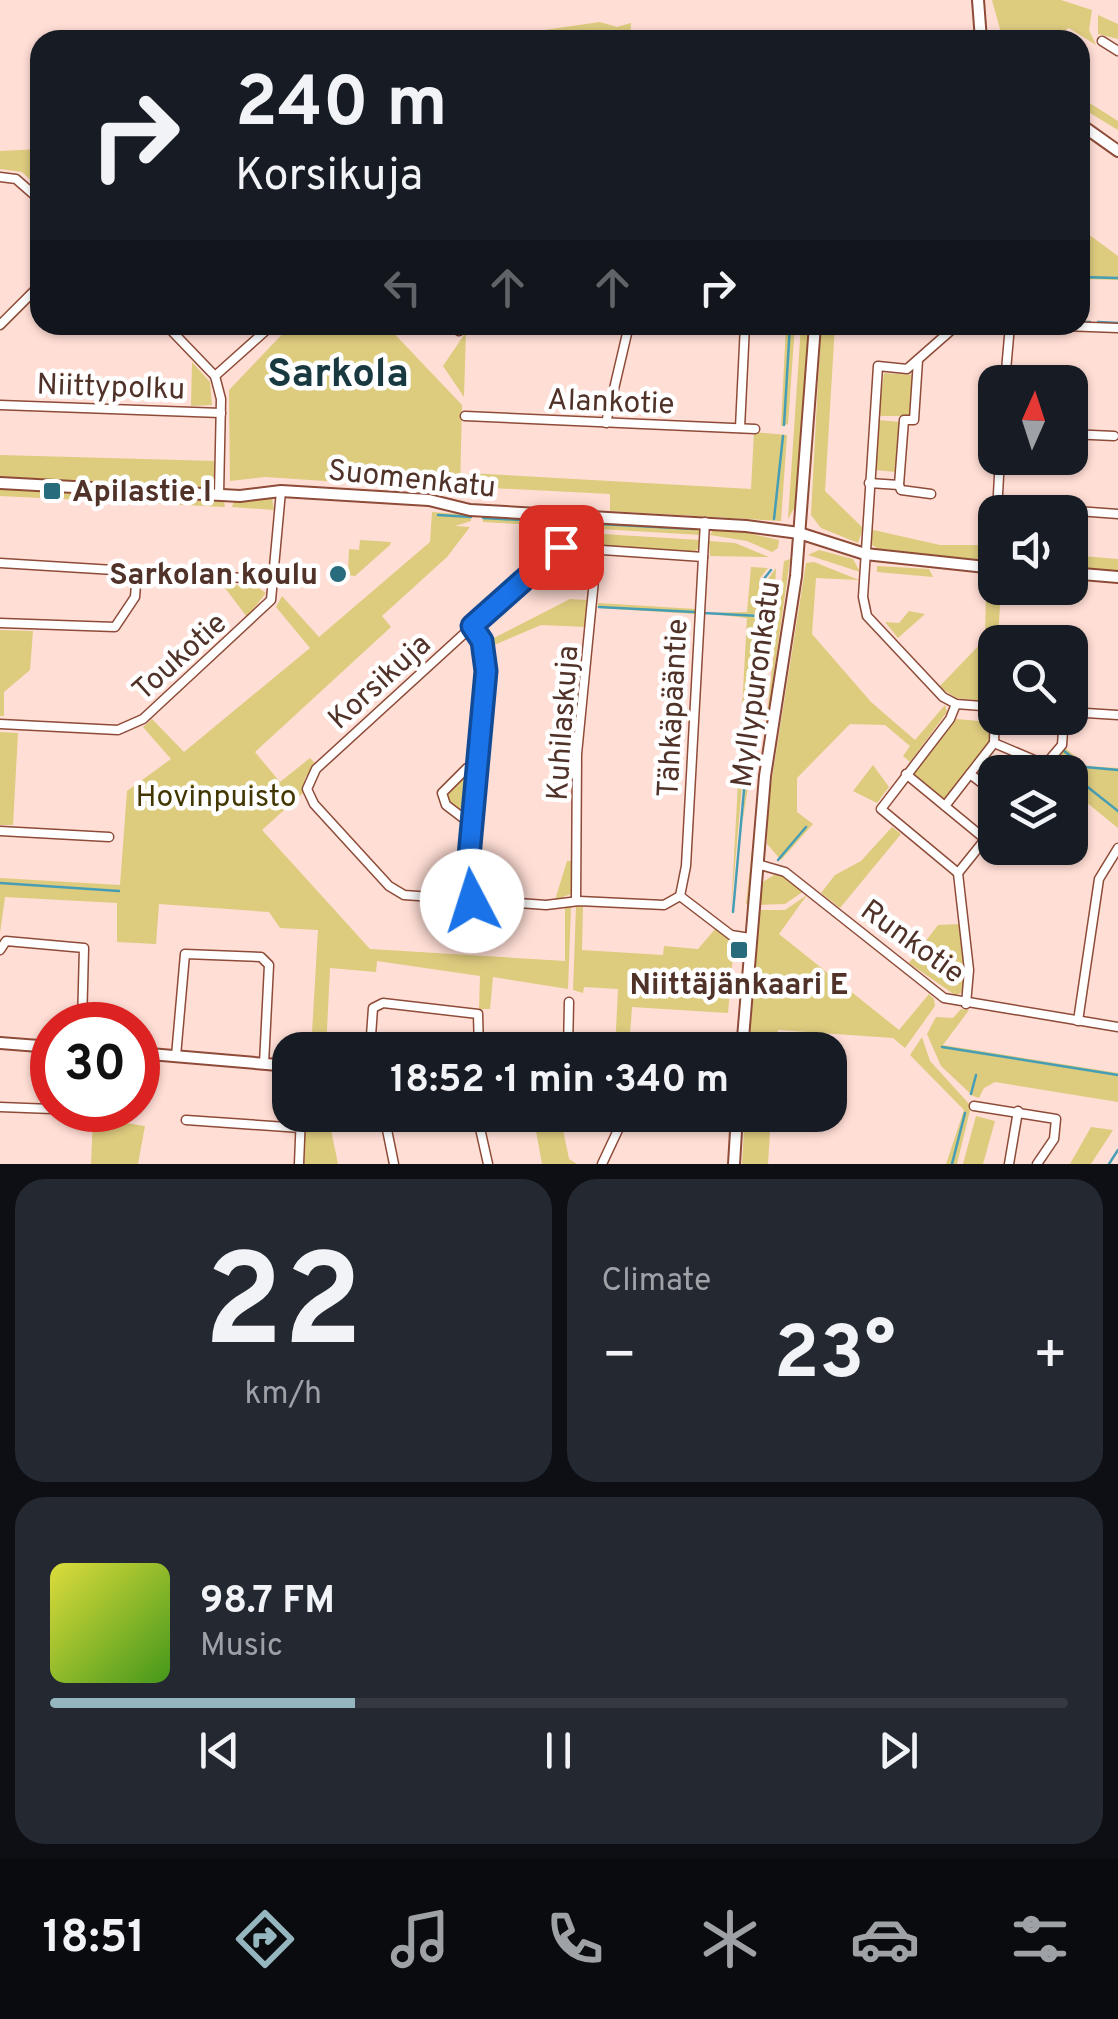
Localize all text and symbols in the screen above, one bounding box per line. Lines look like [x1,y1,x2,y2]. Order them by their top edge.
text: 240 m [235,62,448,151]
icon: right [70,70,200,200]
text: Korsikuja [235,149,423,206]
icon: left [375,260,430,315]
icon: ahead [480,260,535,315]
icon: ahead [585,260,640,315]
icon: right [690,260,745,315]
district label: Sarkola [267,351,409,401]
north arrow [978,365,1088,475]
map controls [978,365,1088,865]
street label: Niittypolku [36,367,186,410]
street label: Alankotie [547,383,675,424]
street label: Suomenkatu [326,453,497,508]
place label: Apilastie I [72,475,212,512]
marker: Apilastie I [41,480,63,502]
button: sound [978,495,1088,605]
pin [519,505,604,590]
icon: arrive [534,520,589,575]
place label: Sarkolan koulu [109,558,318,595]
marker: Sarkolan koulu [327,563,349,585]
street label: Myllypuronkatu [725,579,790,790]
street label: Toukotie [126,606,236,710]
street label: Tähkäpääntie [651,618,698,799]
button: search [978,625,1088,735]
street label: Korsikuja [322,627,440,739]
street label: Kuhilaskuja [541,644,588,802]
button: layers [978,755,1088,865]
park label: Hovinpuisto [136,780,296,817]
position arrow [420,849,524,953]
street label: Runkotie [852,893,971,993]
marker: Niittäjänkaari E [728,939,750,961]
place label: Niittäjänkaari E [630,968,848,1005]
speed limit sign: 30 [30,1002,160,1132]
text: 18:52 · 1 min · 340 m [390,1057,729,1106]
text: 22 [204,1227,363,1392]
text: Climate [602,1262,711,1302]
text: 23° [774,1310,896,1405]
text: − [602,1323,637,1393]
text: + [1033,1323,1068,1393]
text: km/h [244,1375,322,1415]
text: 98.7 FM [200,1578,335,1627]
text: Music [200,1627,283,1667]
icon: previous [192,1723,247,1778]
icon: pause [531,1723,586,1778]
icon: next [871,1723,926,1778]
icon: directions [230,1904,300,1974]
icon: music [385,1904,455,1974]
icon: phone [540,1904,610,1974]
icon: climate [695,1904,765,1974]
icon: car [850,1904,920,1974]
icon: filters [1005,1904,1075,1974]
text: 18:51 [43,1911,145,1968]

